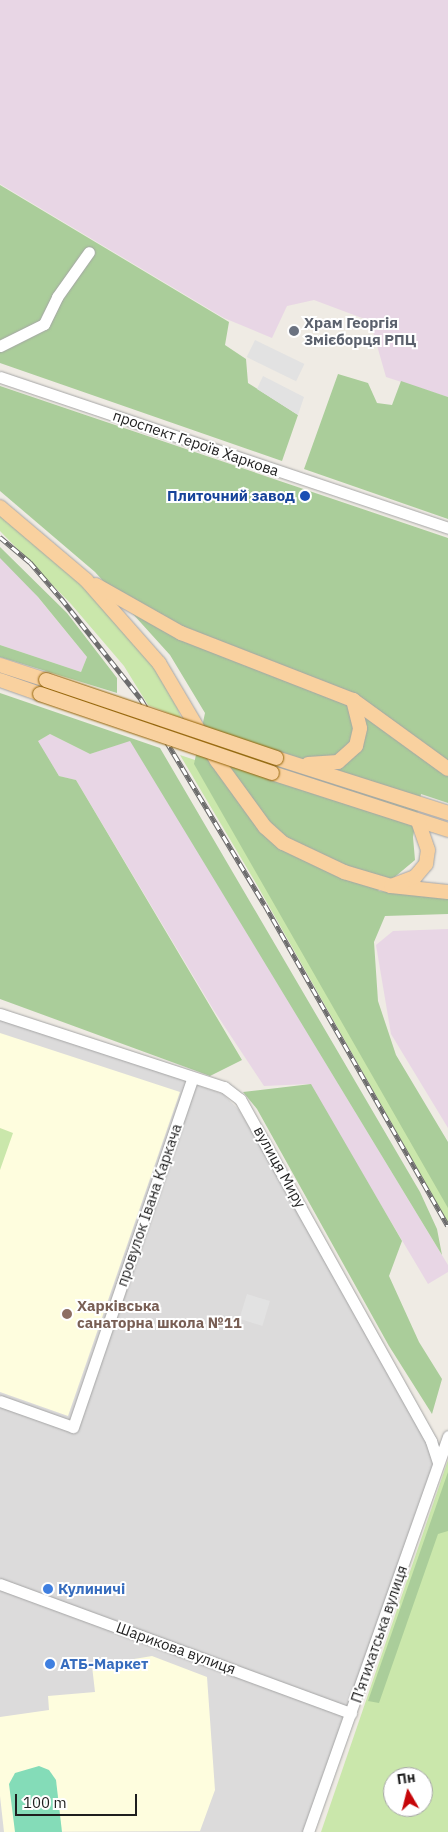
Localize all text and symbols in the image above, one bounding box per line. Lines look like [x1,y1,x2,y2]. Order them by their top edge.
place label: Храм Георгія Змієборця РПЦ [304,313,416,348]
marker: Храм Георгія Змієборця РПЦ [288,325,300,337]
street label: проспект Героїв Харкова [111,406,281,480]
place label: Плиточний завод [167,487,295,505]
marker: Плиточний завод [299,490,311,502]
street label: провулок Івана Каркача [113,1121,185,1289]
street label: вулиця Миру [250,1123,310,1211]
place label: Харківська санаторна школа №11 [77,1296,242,1331]
marker: Харківська санаторна школа №11 [61,1308,73,1320]
street label: П’ятихатська вулиця [347,1563,411,1705]
place label: Кулиничі [58,1580,125,1598]
marker: Кулиничі [42,1583,54,1595]
street label: Шарикова вулиця [114,1618,238,1678]
place label: АТБ-Маркет [60,1655,148,1673]
marker: АТБ-Маркет [44,1658,56,1670]
north arrow [383,1767,433,1817]
text: Пн [396,1768,416,1788]
scale bar [18,1784,140,1816]
text: 100 m [23,1793,67,1812]

